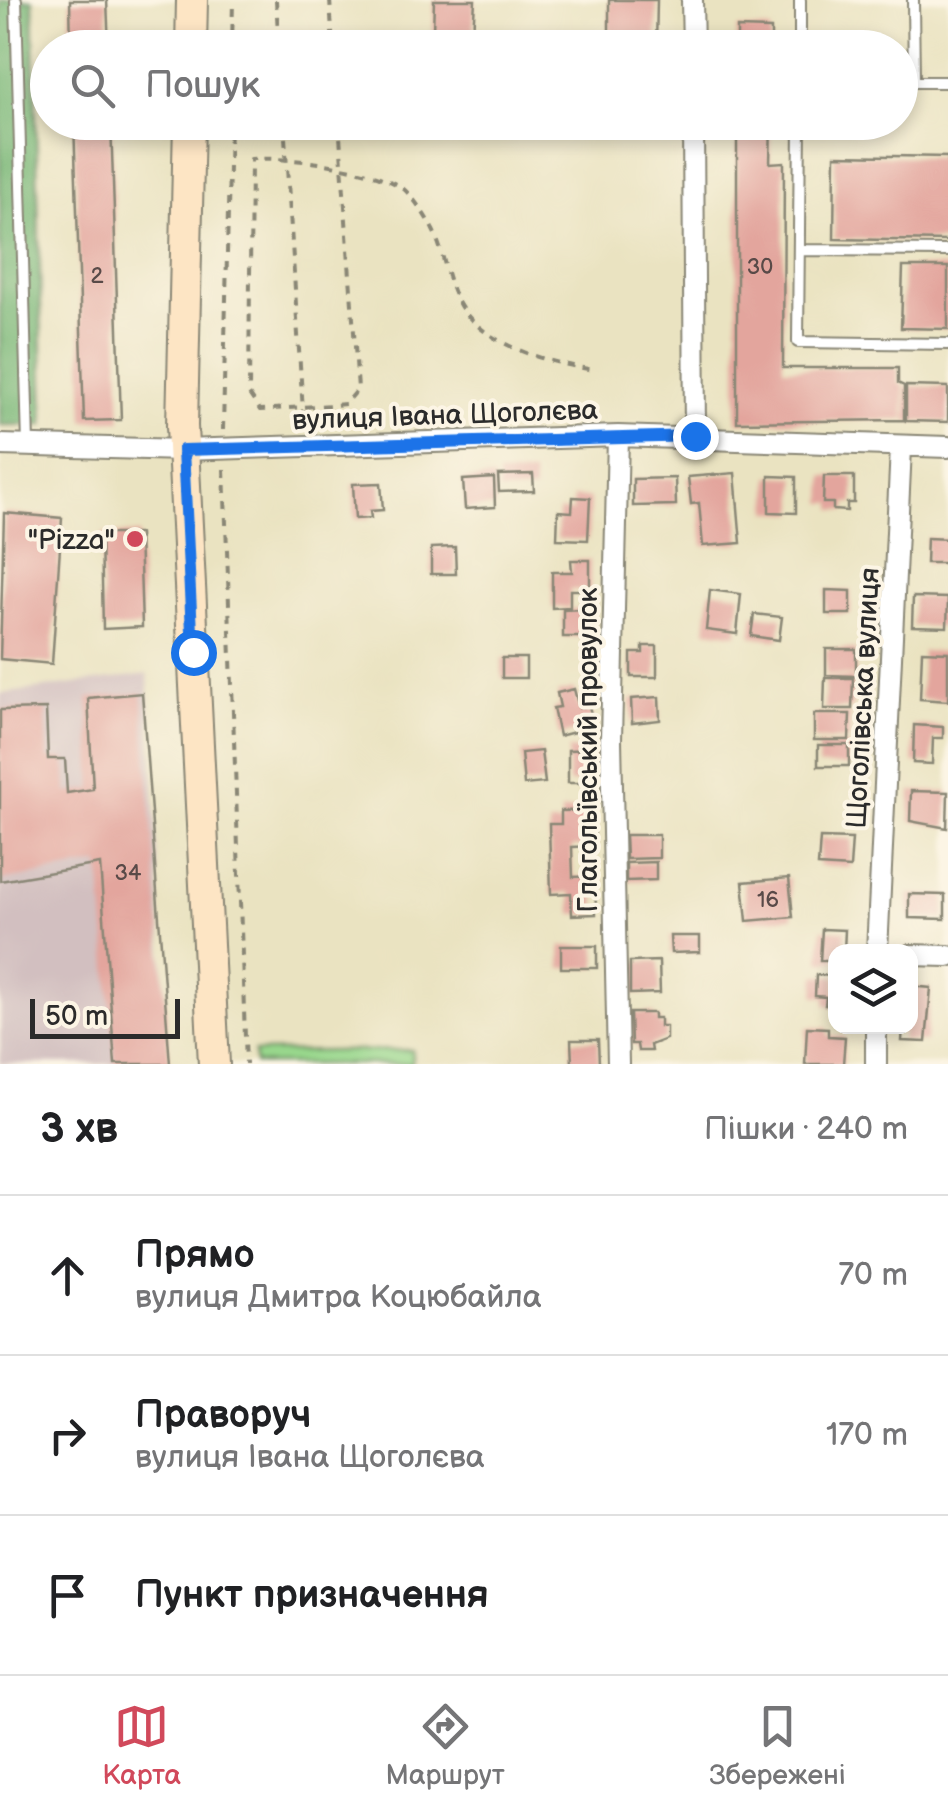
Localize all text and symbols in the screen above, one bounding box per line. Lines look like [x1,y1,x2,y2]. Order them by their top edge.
search box [30,30,918,140]
icon: search [65,58,120,113]
text: Пошук [145,63,260,108]
house number: 30 [747,254,773,281]
house number: 2 [91,263,104,290]
street label: вулиця Івана Щоголєва [292,394,599,437]
route end [673,414,719,460]
place label: "Pizza" [28,524,115,557]
marker: "Pizza" [124,528,146,550]
street label: Щоголівська вулиця [840,567,887,829]
street label: Глагольївський провулок [572,588,605,912]
route start [171,630,217,676]
house number: 34 [115,860,142,887]
house number: 16 [757,887,779,914]
map controls [828,944,918,1034]
button: layers [828,944,918,1034]
scale bar [30,994,180,1038]
text: 50 m [45,1000,108,1033]
text: 3 хв [40,1104,118,1155]
text: Пішки · 240 m [704,1110,908,1149]
text: Прямо [135,1233,254,1278]
icon: ahead [40,1248,95,1303]
text: 70 m [838,1256,908,1295]
text: вулиця Дмитра Коцюбайла [135,1278,542,1317]
text: Праворуч [135,1393,311,1438]
icon: right [40,1408,95,1463]
text: 170 m [826,1416,908,1455]
text: вулиця Івана Щоголєва [135,1438,485,1477]
icon: arrive [40,1568,95,1623]
text: Пункт призначення [135,1573,489,1618]
tab: Карта [102,1699,181,1792]
tab: Маршрут [386,1699,505,1792]
tab: Збережені [709,1699,846,1792]

